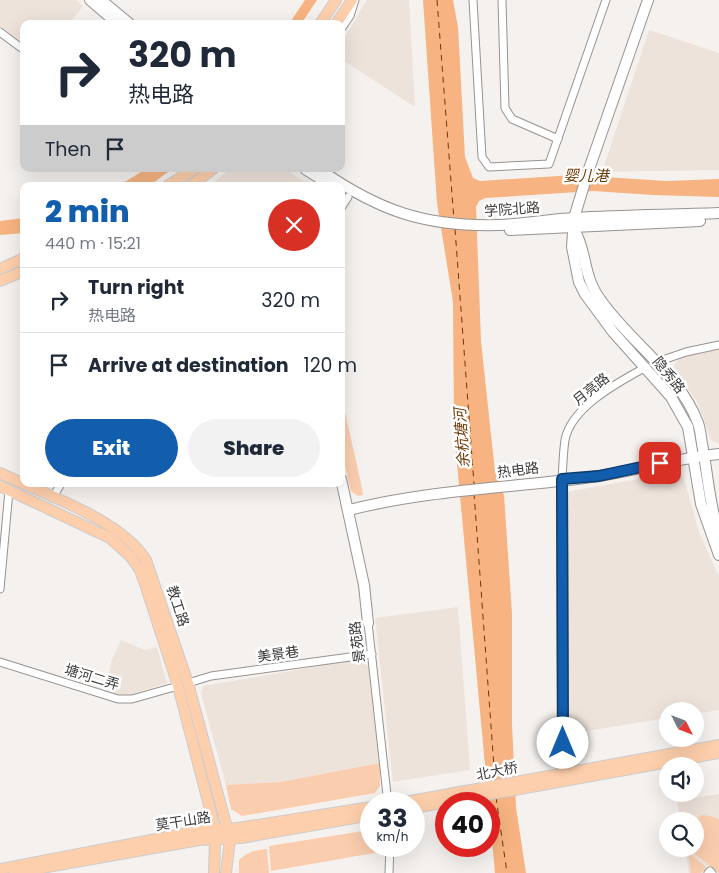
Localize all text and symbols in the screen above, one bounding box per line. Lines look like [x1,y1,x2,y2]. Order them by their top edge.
text: 320 m [128,30,236,79]
icon: right [45,40,110,105]
text: 热电路 [128,79,194,110]
icon: arrive [101,135,129,163]
text: Then [45,136,91,163]
water label: 婴儿港 [563,165,610,186]
text: 2 min [45,190,130,233]
street label: 学院北路 [483,197,541,221]
button: close [268,199,320,251]
text: 440 m · 15:21 [45,232,141,255]
text: Turn right [88,274,184,301]
icon: right [45,286,73,314]
text: 320 m [261,287,320,314]
text: 热电路 [88,304,136,327]
icon: arrive [45,351,73,379]
text: Arrive at destination [88,352,289,379]
text: 120 m [304,352,357,379]
street label: 隐秀路 [648,352,690,398]
street label: 月亮路 [568,368,614,410]
water label: 余杭塘河 [449,404,474,469]
button: Exit [45,419,178,477]
button: Share [188,419,320,477]
pin [639,442,681,484]
icon: arrive [646,449,674,477]
street label: 热电路 [496,458,540,482]
street label: 教工路 [162,583,194,629]
street label: 景苑路 [345,620,369,664]
street label: 美景巷 [256,641,300,667]
street label: 塘河二弄 [62,659,122,695]
north arrow [659,702,704,748]
map controls [659,702,704,857]
position arrow [536,716,588,768]
street label: 北大桥 [474,757,520,785]
button: sound [659,757,704,802]
speed limit sign: 40 [435,792,500,857]
text: 33 [377,801,408,836]
street label: 莫干山路 [154,807,212,835]
button: search [659,812,704,857]
text: km/h [377,828,408,845]

